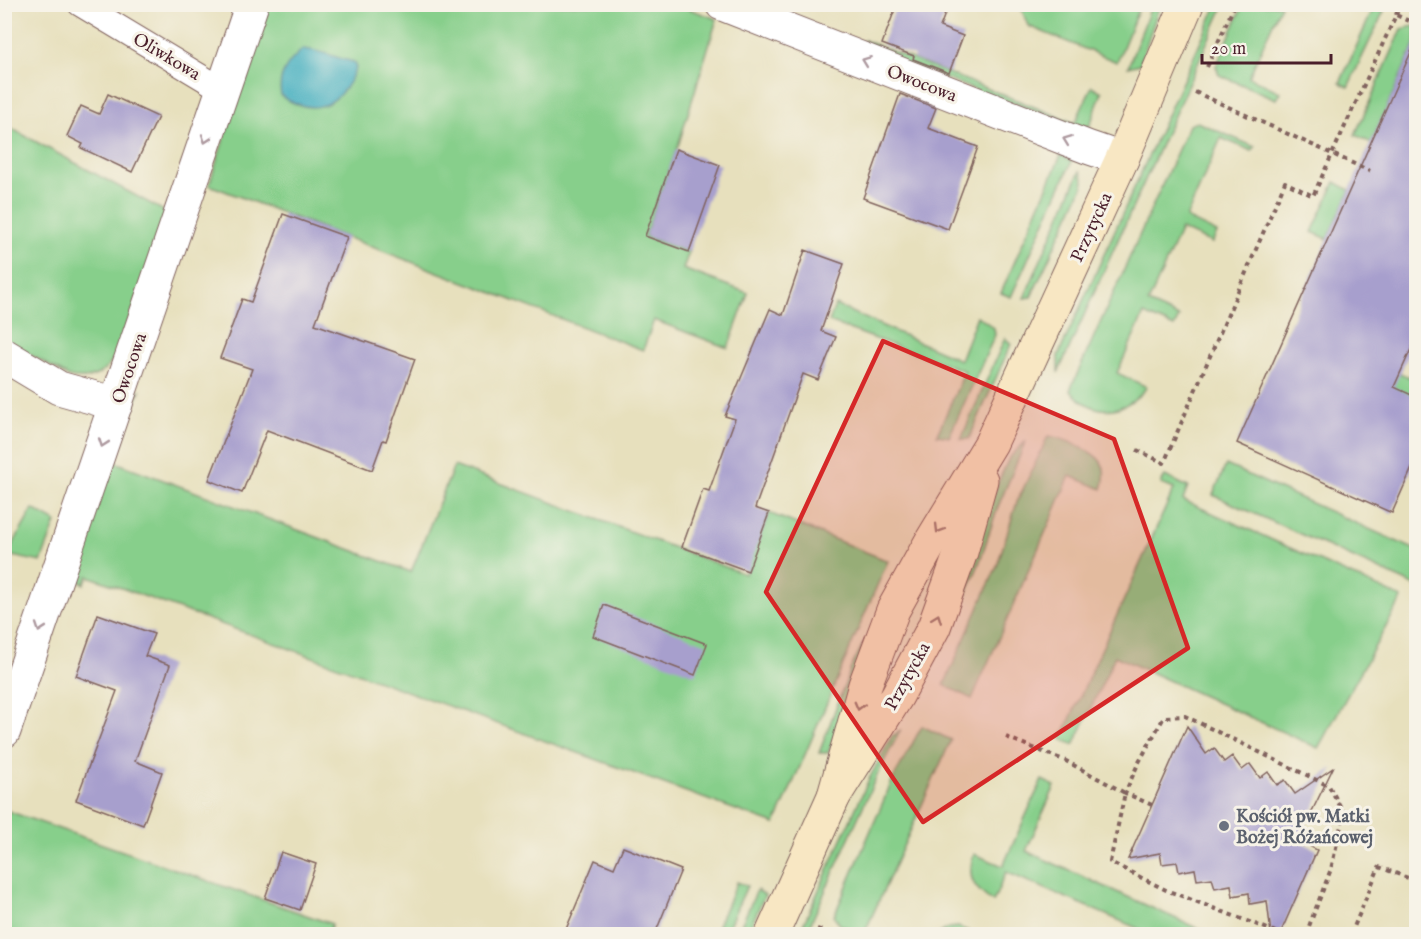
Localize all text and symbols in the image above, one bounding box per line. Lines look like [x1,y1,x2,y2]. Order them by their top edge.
scale bar [1202,27,1331,65]
street label: Oliwkowa [128,28,204,87]
text: 20 m [1211,38,1246,61]
one-way arrow [861,56,872,68]
street label: Owocowa [883,61,960,108]
one-way arrow [201,133,213,144]
one-way arrow [1063,134,1073,147]
street label: Przytycka [1066,189,1119,266]
street label: Owocowa [108,330,153,407]
one-way arrow [97,437,110,448]
one-way arrow [934,523,946,533]
one-way arrow [930,614,942,625]
one-way arrow [34,622,47,633]
street label: Przytycka [880,639,936,715]
one-way arrow [854,700,866,711]
place label: Kościół pw. Matki Bożej Różańcowej [1236,806,1373,850]
marker: Kościół pw. Matki Bożej Różańcowej [1217,819,1231,833]

